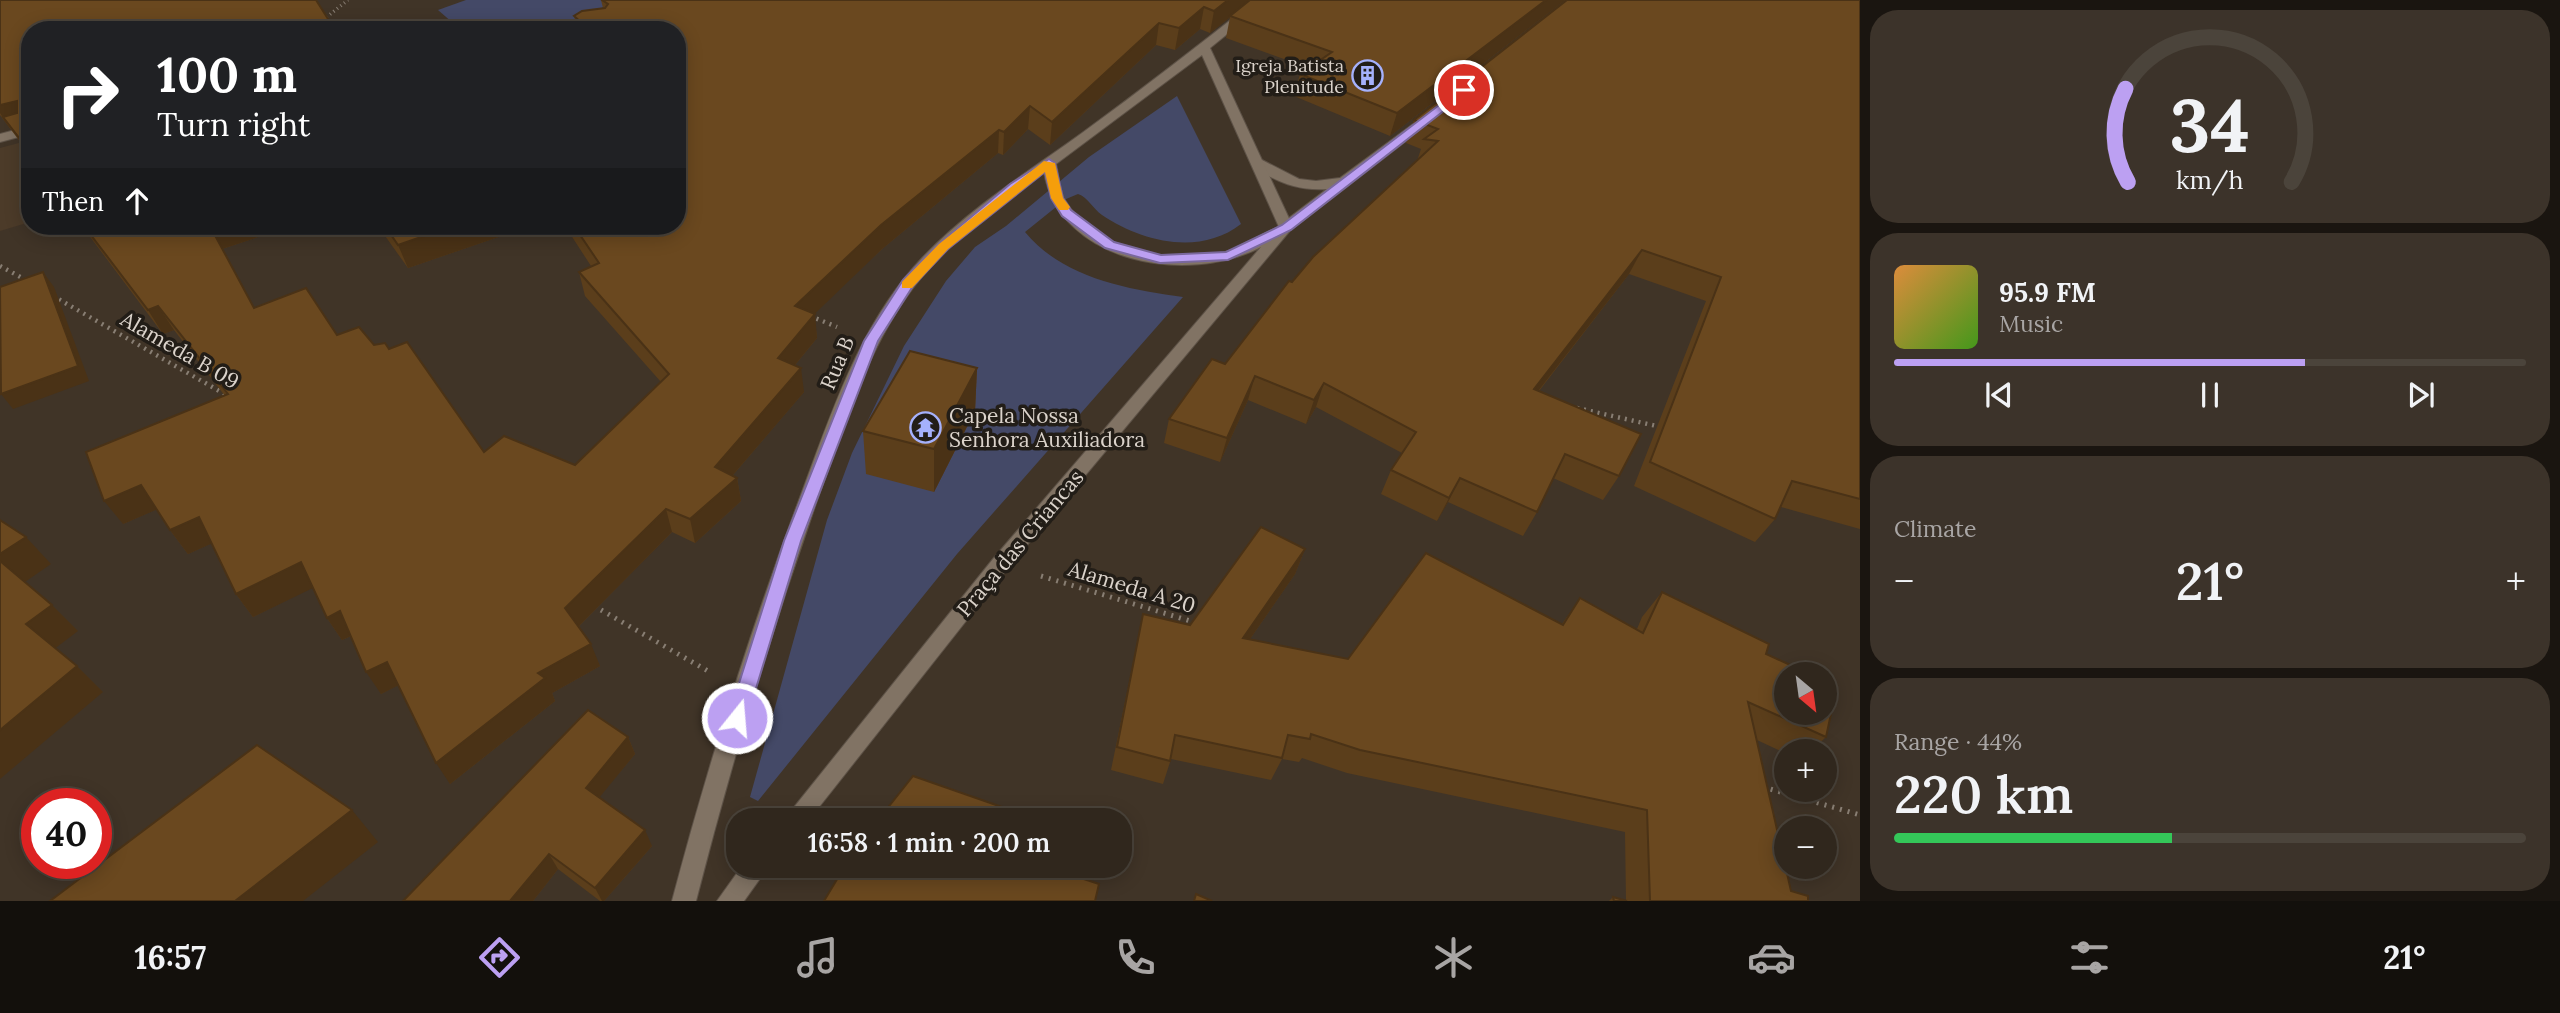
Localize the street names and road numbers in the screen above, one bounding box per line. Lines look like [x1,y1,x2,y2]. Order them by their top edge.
street label: Alameda B 09 [115,305,244,395]
street label: Rua B [814,332,860,394]
street label: Praça das Criancas [951,464,1089,622]
street label: Alameda A 20 [1064,555,1199,619]

